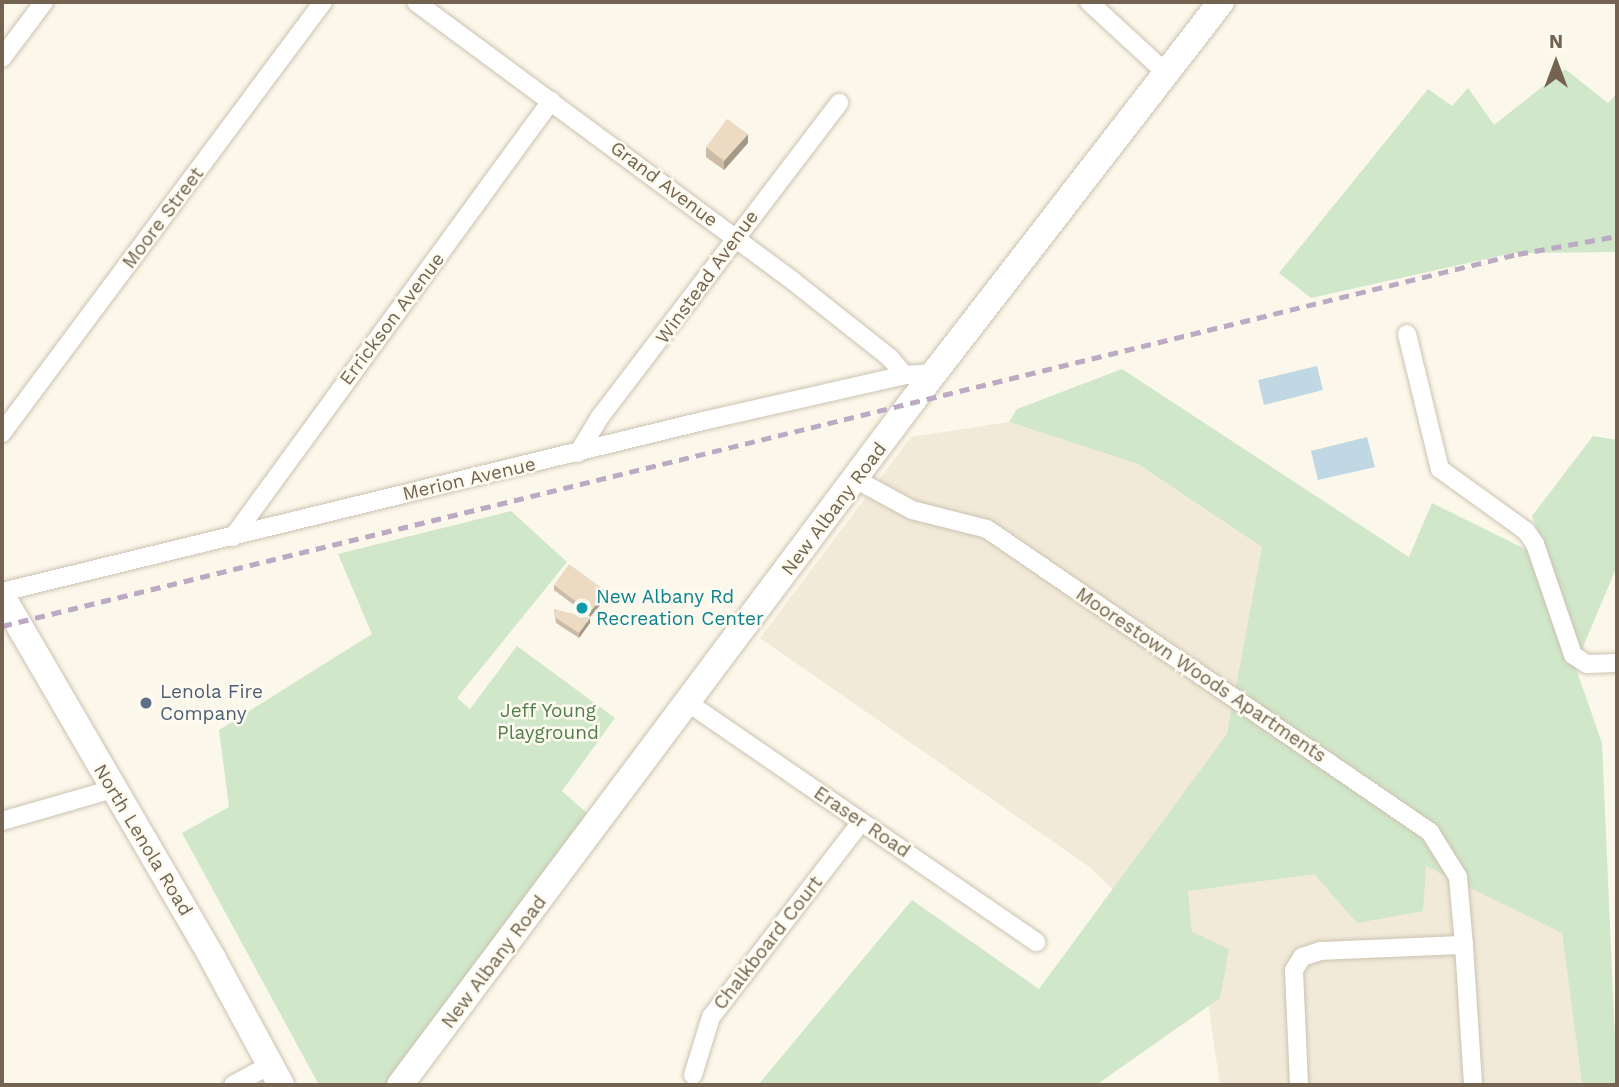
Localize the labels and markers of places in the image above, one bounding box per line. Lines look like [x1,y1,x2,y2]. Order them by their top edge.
place label: New Albany Rd Recreation Center [596,586,764,630]
marker: New Albany Rd Recreation Center [574,600,590,616]
place label: Lenola Fire Company [160,681,263,725]
marker: Lenola Fire Company [138,695,154,711]

